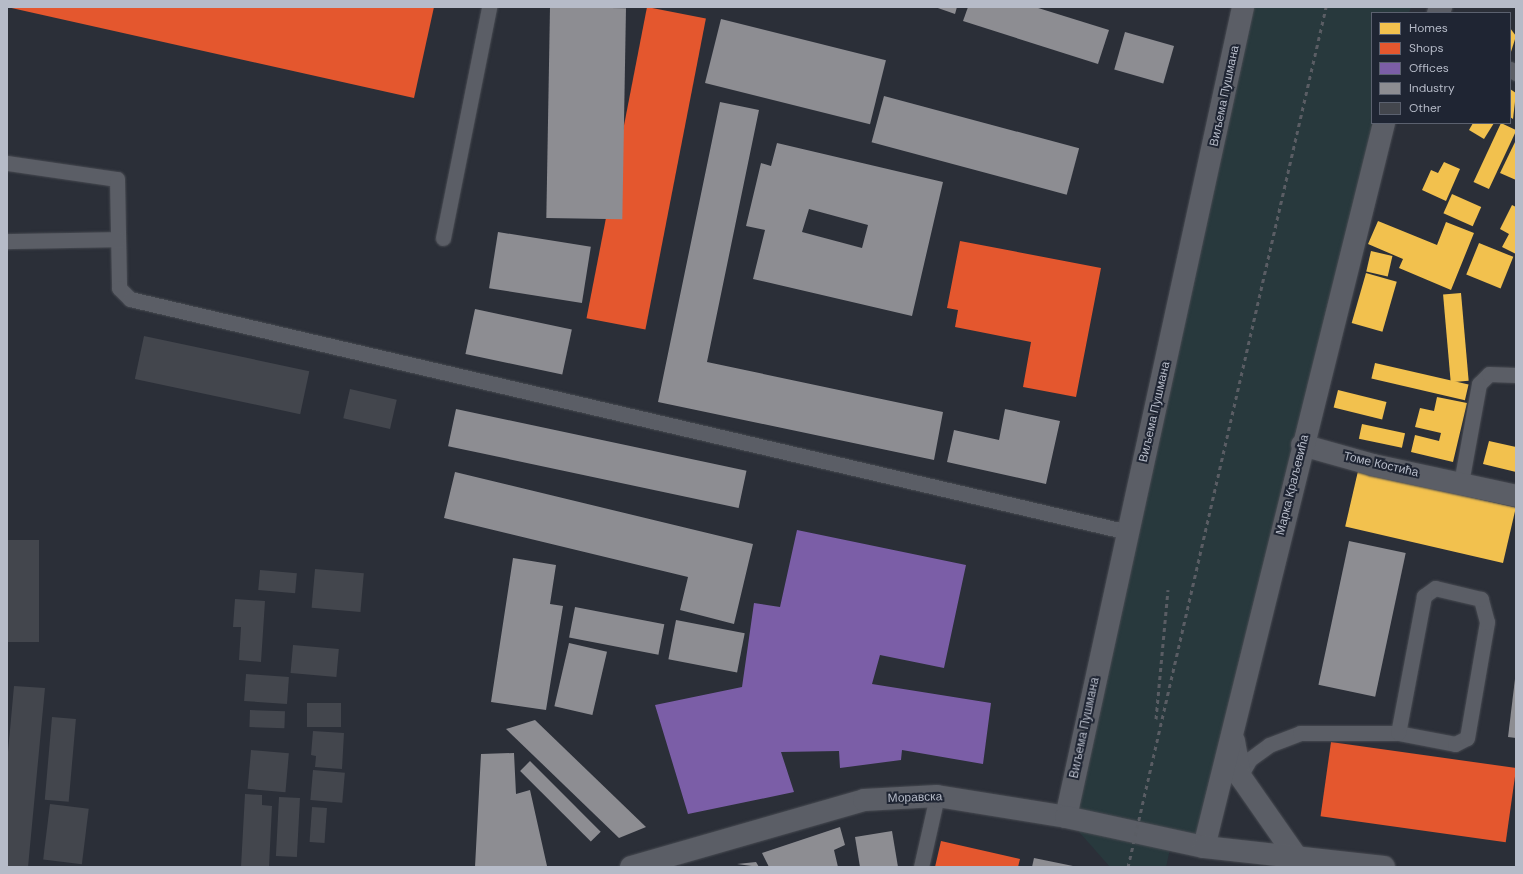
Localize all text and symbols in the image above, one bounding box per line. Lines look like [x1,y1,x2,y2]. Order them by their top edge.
legend [1371,12,1511,124]
text: Homes [1409,20,1448,36]
text: Shops [1409,40,1444,56]
street label: Виљема Пушмана [1207,44,1243,148]
text: Offices [1409,60,1449,76]
text: Industry [1409,80,1455,96]
text: Other [1409,100,1441,116]
street label: Виљема Пушмана [1136,360,1174,464]
street label: Марка Краљевића [1274,433,1312,537]
street label: Томе Костића [1342,449,1420,481]
street label: Виљема Пушмана [1067,676,1103,780]
street label: Моравска [887,790,943,806]

